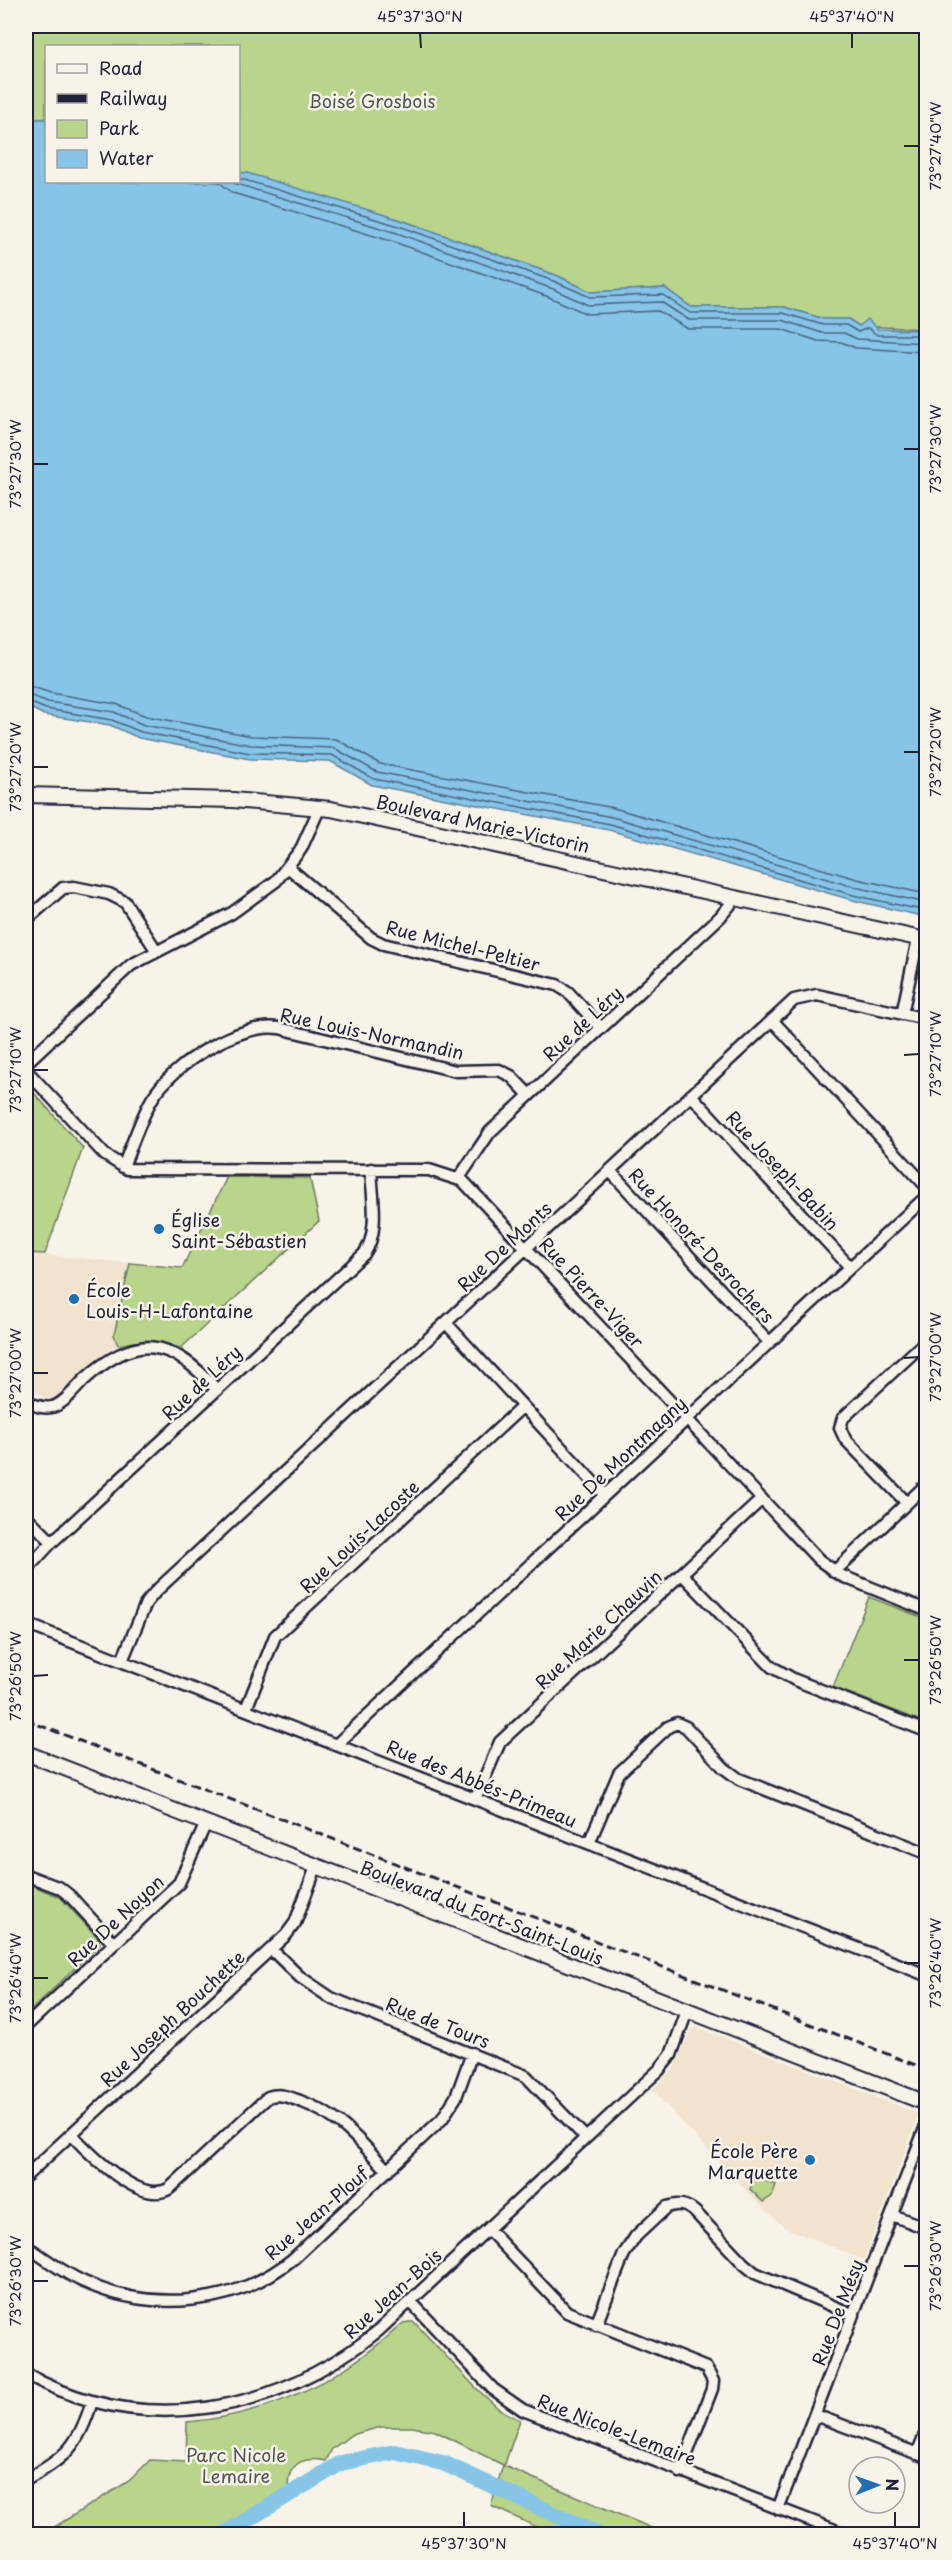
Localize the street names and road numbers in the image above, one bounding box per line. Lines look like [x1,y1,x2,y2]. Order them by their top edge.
street label: Boulevard Marie-Victorin [374,787,592,859]
street label: Rue Michel-Peltier [383,913,544,977]
street label: Rue de Léry [536,979,628,1067]
street label: Rue Louis-Normandin [278,1000,466,1066]
street label: Rue Joseph-Babin [720,1104,846,1236]
street label: Rue Honoré-Desrochers [623,1161,781,1329]
street label: Rue De Monts [451,1195,557,1297]
street label: Rue Pierre-Viger [533,1231,651,1354]
street label: Rue de Léry [155,1338,247,1426]
street label: Rue De Montmagny [548,1390,692,1526]
street label: Rue Louis-Lacoste [293,1473,425,1599]
street label: Rue Marie Chauvin [529,1563,667,1695]
street label: Rue des Abbés-Primeau [383,1732,581,1834]
street label: Boulevard du Fort-Saint-Louis [356,1853,608,1971]
street label: Rue De Noyon [61,1868,169,1972]
street label: Rue Joseph Bouchette [94,1944,250,2092]
street label: Rue de Tours [382,1990,494,2054]
street label: Rue Jean-Plouf [258,2159,375,2266]
street label: Rue Jean-Bois [337,2242,447,2344]
street label: Rue De Mésy [804,2255,870,2369]
street label: Rue Nicole-Lemaire [534,2386,700,2472]

